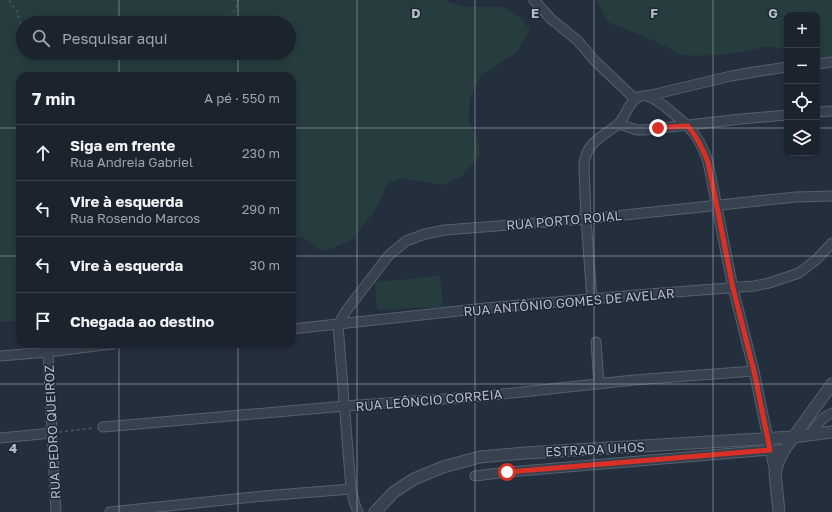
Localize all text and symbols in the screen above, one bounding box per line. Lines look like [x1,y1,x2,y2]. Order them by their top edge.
text: D [411,5,421,21]
text: E [531,5,539,21]
text: F [650,5,658,21]
text: G [768,5,778,21]
map controls [784,12,820,156]
button: + [784,12,820,48]
search box [16,16,296,60]
icon: search [30,27,52,49]
text: Pesquisar aqui [62,29,167,47]
button: − [784,48,820,84]
button: locate [784,84,820,120]
text: 7 min [32,88,75,109]
text: A pé · 550 m [204,90,280,106]
route end [649,119,667,137]
button: layers [784,120,820,156]
text: Siga em frente [70,136,175,154]
icon: ahead [32,142,54,164]
text: 230 m [242,145,280,161]
text: Rua Andreia Gabriel [70,154,193,170]
text: Vire à esquerda [70,192,183,210]
icon: left [32,198,54,220]
text: 290 m [242,201,280,217]
street label: RUA PORTO ROIAL [506,207,623,233]
text: Rua Rosendo Marcos [70,210,200,226]
icon: left [32,254,54,276]
text: Vire à esquerda [70,256,183,274]
text: 30 m [250,257,280,273]
street label: RUA ANTÔNIO GOMES DE AVELAR [463,285,675,319]
icon: arrive [32,310,54,332]
text: Chegada ao destino [70,312,214,330]
street label: RUA PEDRO QUEIROZ [40,364,64,499]
street label: RUA LEÔNCIO CORREIA [355,386,503,414]
street label: ESTRADA UHOS [545,438,645,460]
text: 4 [9,440,17,456]
route start [498,463,516,481]

